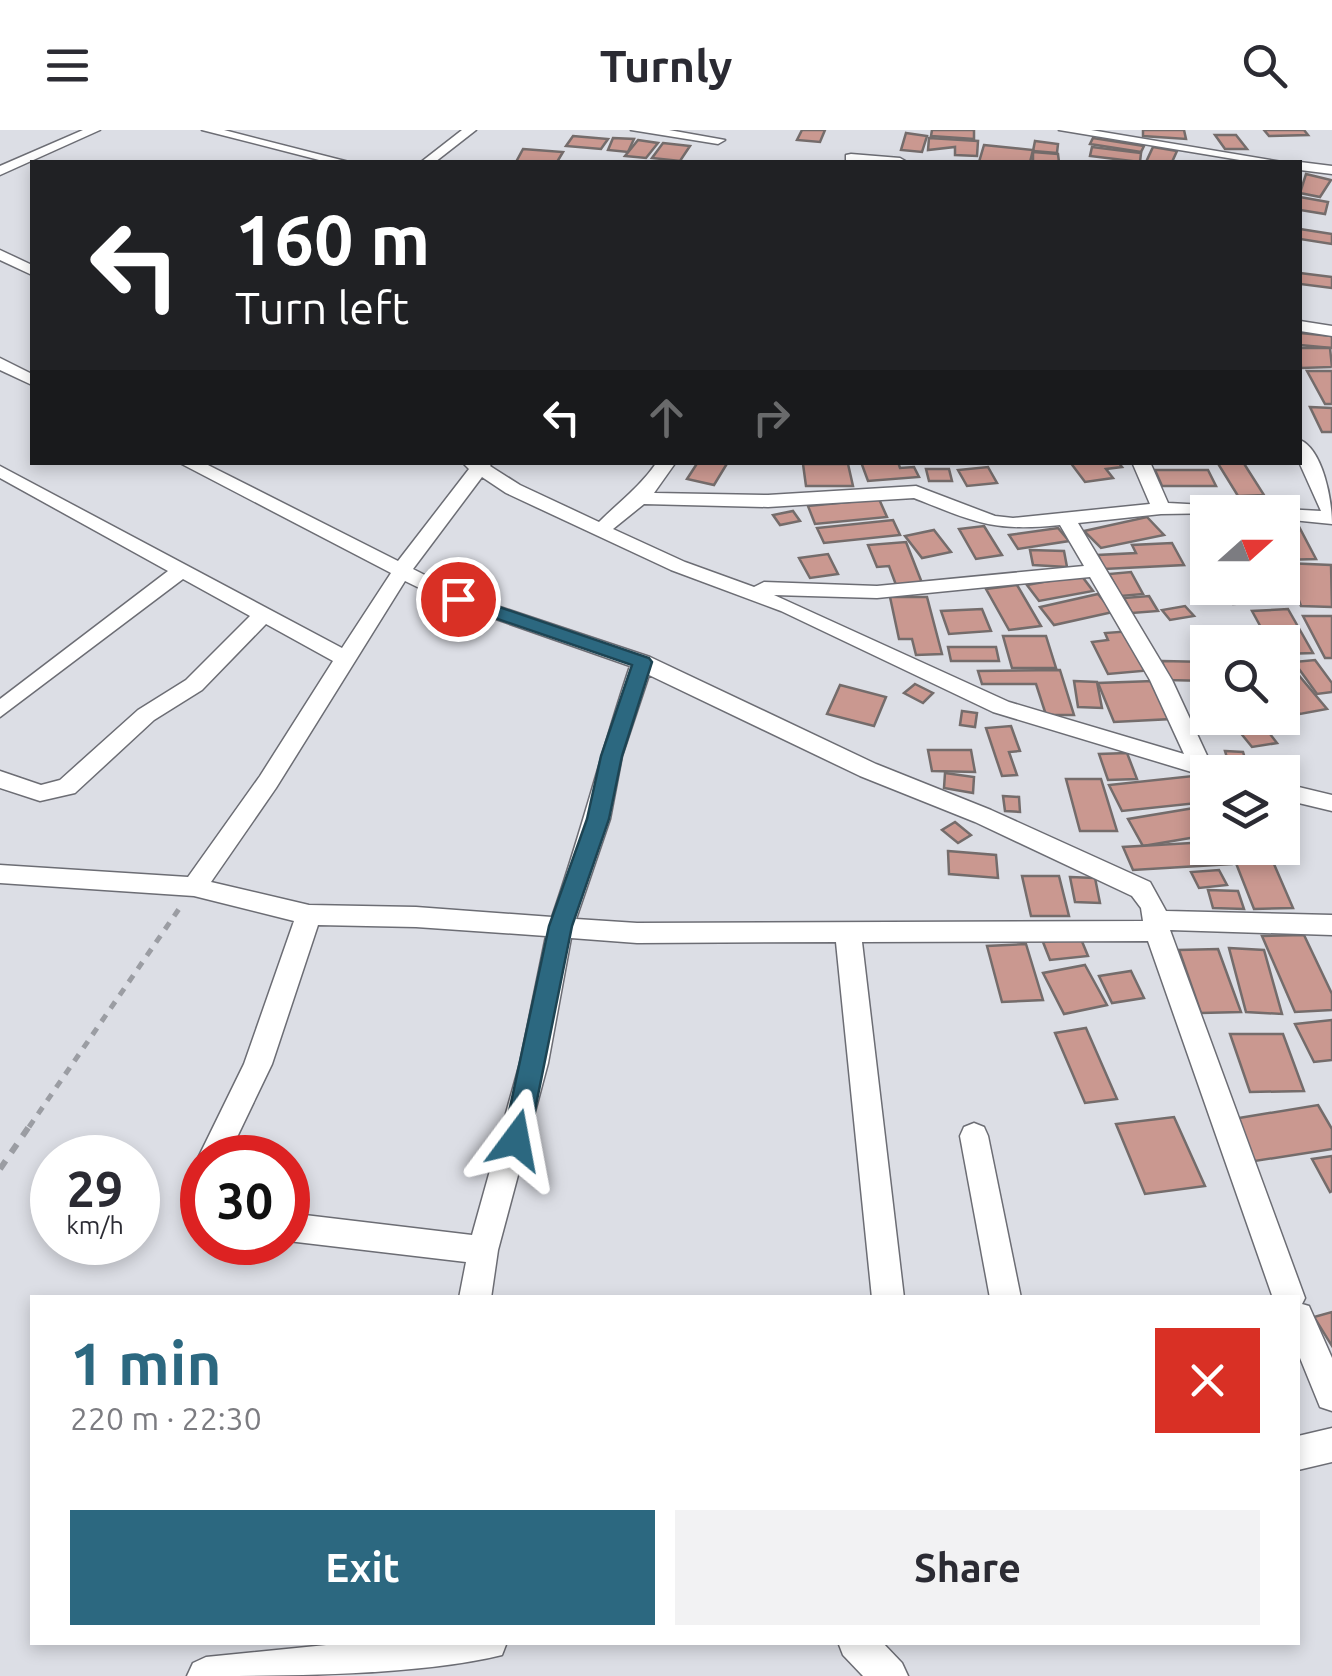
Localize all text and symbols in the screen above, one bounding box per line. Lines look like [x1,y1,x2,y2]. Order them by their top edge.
icon: menu [40,38,95,93]
icon: search [1237,38,1292,93]
text: Turnly [600,40,732,91]
icon: left [70,200,200,330]
text: 160 m [235,200,430,278]
text: Turn left [235,282,409,333]
icon: left [534,390,589,445]
icon: ahead [639,390,694,445]
icon: right [744,390,799,445]
north arrow [1190,495,1300,605]
map controls [1190,495,1300,865]
pin [416,557,501,642]
icon: arrive [431,572,486,627]
button: search [1190,625,1300,735]
button: layers [1190,755,1300,865]
position arrow [464,1088,568,1192]
speed limit sign: 30 [180,1135,310,1265]
text: 29 [67,1160,123,1216]
text: km/h [66,1211,124,1239]
button: close [1155,1328,1260,1433]
text: 1 min [70,1329,222,1396]
text: 220 m · 22:30 [70,1400,262,1436]
button: Exit [70,1510,655,1625]
button: Share [675,1510,1260,1625]

